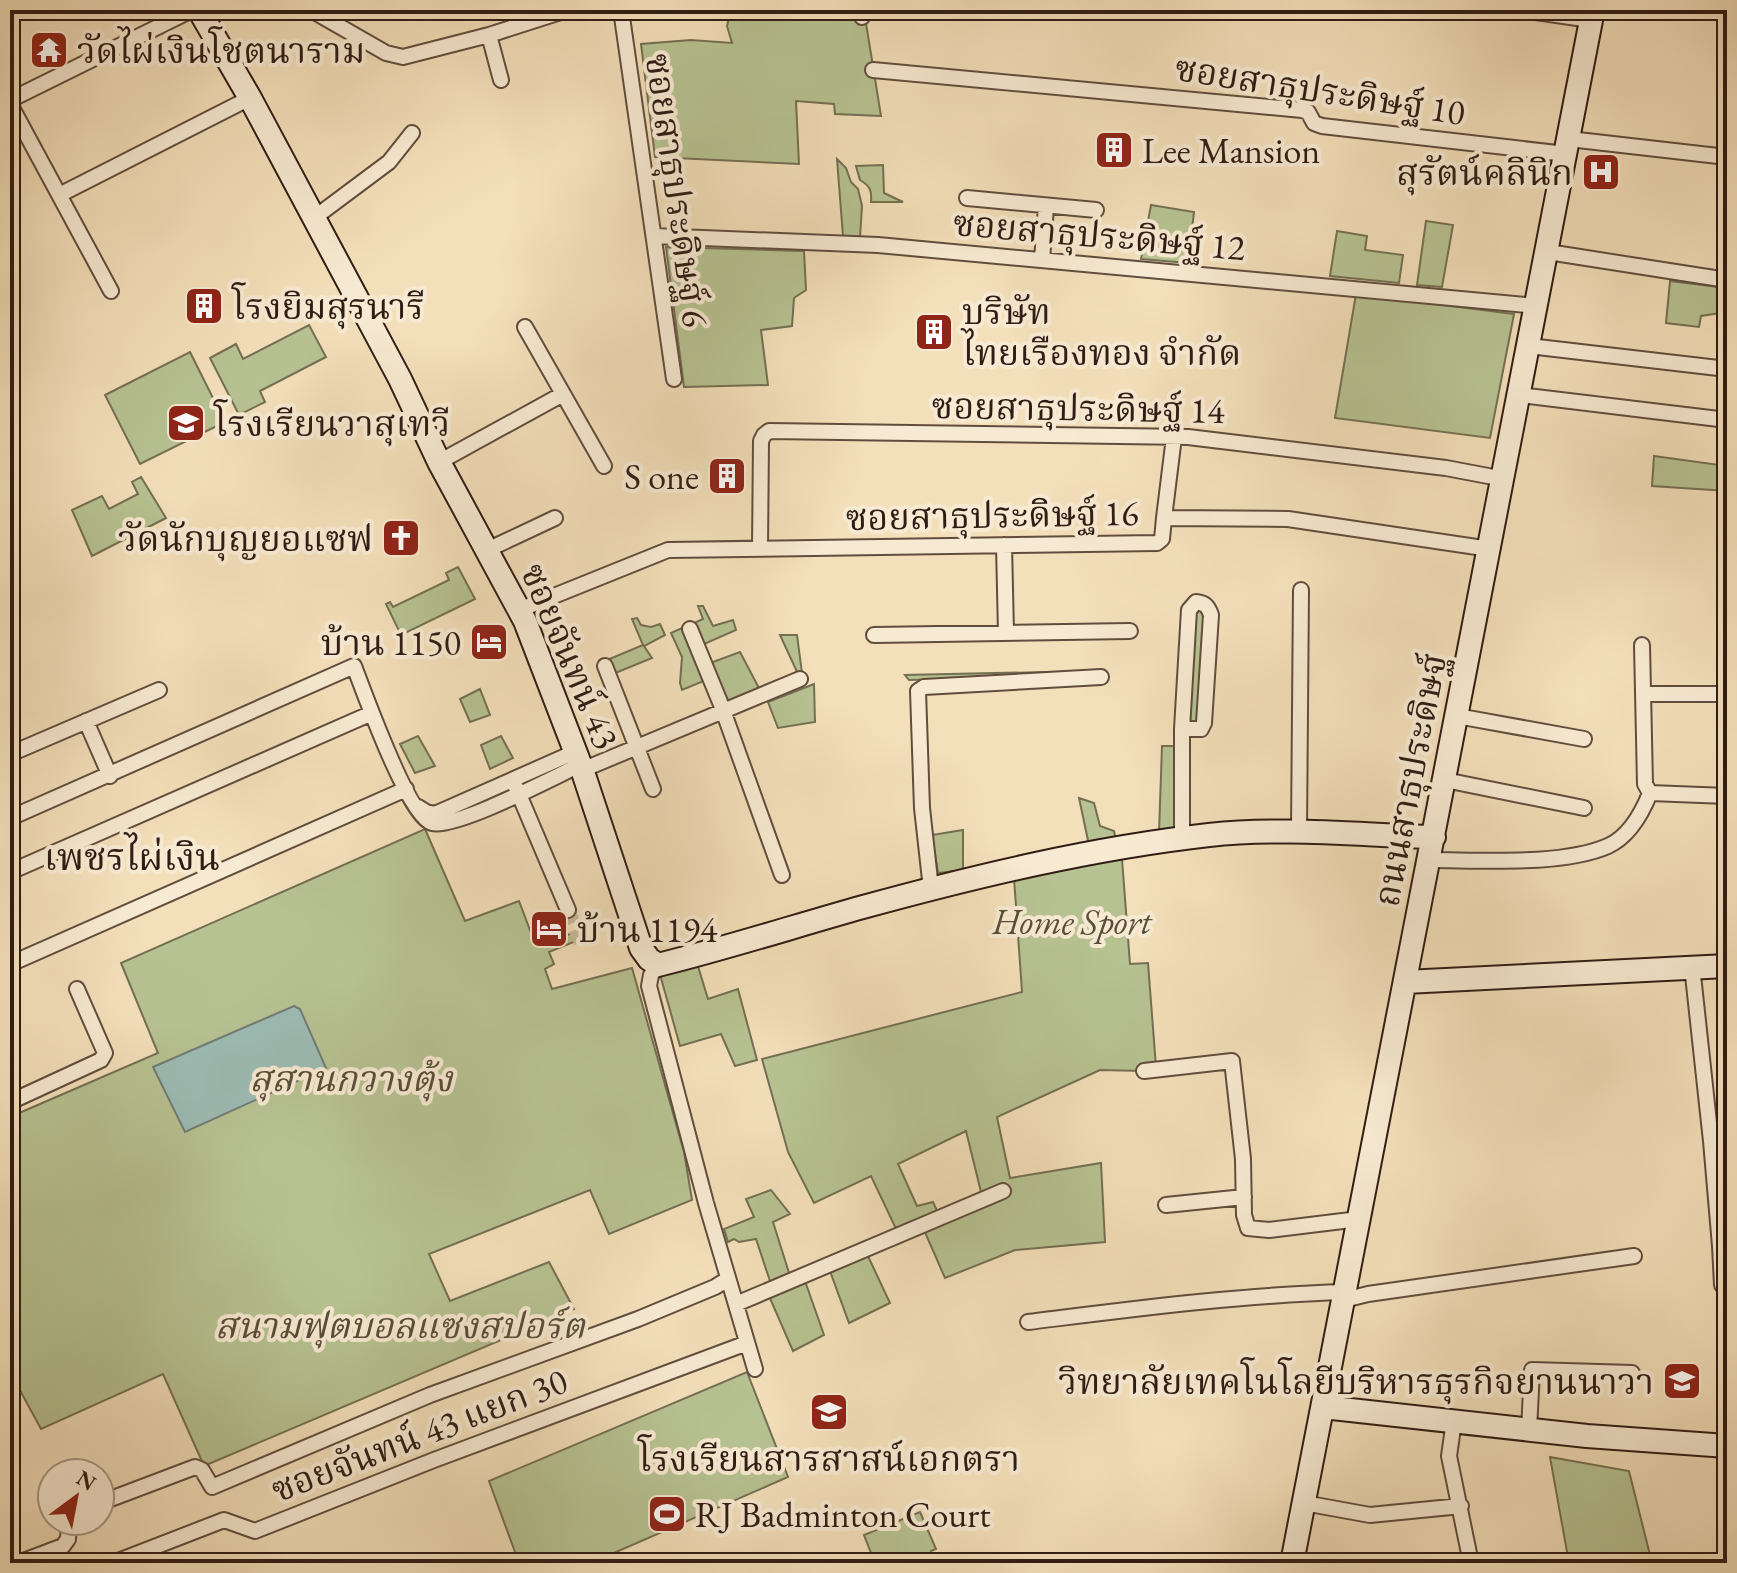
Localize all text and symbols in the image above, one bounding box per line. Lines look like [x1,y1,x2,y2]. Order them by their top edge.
place label: วัดไผ่เงินโชตนาราม [77,26,365,74]
temple icon: วัดไผ่เงินโชตนาราม [28,29,70,71]
street label: ซอยสาธุประดิษฐ์ 10 [1172,44,1468,136]
street label: ซอยสาธุประดิษฐ์ 6 [635,50,719,330]
place label: Lee Mansion [1142,127,1320,174]
building icon: Lee Mansion [1093,129,1135,171]
place label: สุรัตน์คลินิก [1396,149,1573,196]
hospital icon: สุรัตน์คลินิก [1580,151,1622,193]
street label: ซอยสาธุประดิษฐ์ 12 [951,199,1247,271]
place label: โรงยิมสุรนารี [231,282,424,330]
building icon: โรงยิมสุรนารี [183,285,225,327]
place label: บริษัท ไทยเรืองทอง จำกัด [960,288,1241,376]
building icon: บริษัท ไทยเรืองทอง จำกัด [913,311,955,353]
street label: ซอยสาธุประดิษฐ์ 14 [931,382,1226,434]
place label: โรงเรียนวาสุเทวี [213,399,450,447]
school or university icon: โรงเรียนวาสุเทวี [165,402,207,444]
place label: S one [624,453,699,500]
building icon: S one [706,455,748,497]
street label: ซอยสาธุประดิษฐ์ 16 [845,489,1139,541]
place label: วัดนักบุญยอแซฟ [118,515,373,562]
church icon: วัดนักบุญยอแซฟ [380,517,422,559]
street label: ซอยจันทน์ 43 [510,556,630,756]
place label: บ้าน 1150 [321,619,461,666]
hotel icon: บ้าน 1150 [468,621,510,663]
street label: ถนนสาธุประดิษฐ์ [1362,650,1458,910]
district label: เพชรไผ่เงิน [44,832,220,881]
park label: Home Sport [991,898,1153,945]
place label: บ้าน 1194 [577,906,718,953]
hotel icon: บ้าน 1194 [528,908,570,950]
park label: สุสานกวางตุ้ง [250,1055,454,1102]
park label: สนามฟุตบอลแซงสปอร์ต [215,1302,586,1349]
street label: ซอยจันทน์ 43 แยก 30 [264,1357,574,1513]
place label: วิทยาลัยเทคโนโลยีบริหารธุรกิจยานนาวา [1058,1357,1654,1405]
school or university icon: วิทยาลัยเทคโนโลยีบริหารธุรกิจยานนาวา [1661,1360,1703,1402]
school or university icon: โรงเรียนสารสาสน์เอกตรา [808,1391,850,1433]
place label: โรงเรียนสารสาสน์เอกตรา [637,1434,1020,1482]
north arrow [36,1457,116,1537]
text: N [71,1463,102,1498]
place label: RJ Badminton Court [695,1491,991,1538]
sports icon: RJ Badminton Court [646,1493,688,1535]

